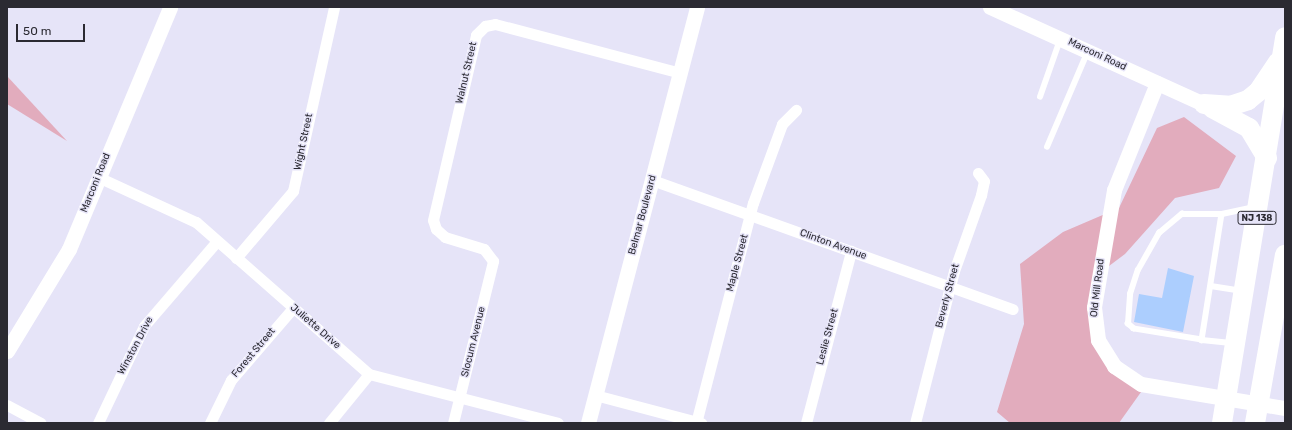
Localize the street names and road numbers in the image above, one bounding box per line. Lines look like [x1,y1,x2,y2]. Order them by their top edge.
street label: Marconi Road [1066,36,1128,74]
street label: Walnut Street [454,41,480,105]
street label: Wight Street [292,113,316,171]
street label: Marconi Road [79,152,113,214]
street label: Belmar Boulevard [627,174,659,256]
road number: NJ 138 [1237,211,1277,225]
street label: Clinton Avenue [798,227,868,263]
street label: Maple Street [725,233,751,293]
street label: Old Mill Road [1088,258,1108,318]
street label: Beverly Street [934,262,962,330]
street label: Juliette Drive [287,302,343,352]
street label: Slocum Avenue [459,305,489,379]
street label: Leslie Street [815,307,841,367]
street label: Winston Drive [116,315,156,377]
street label: Forest Street [230,326,278,380]

